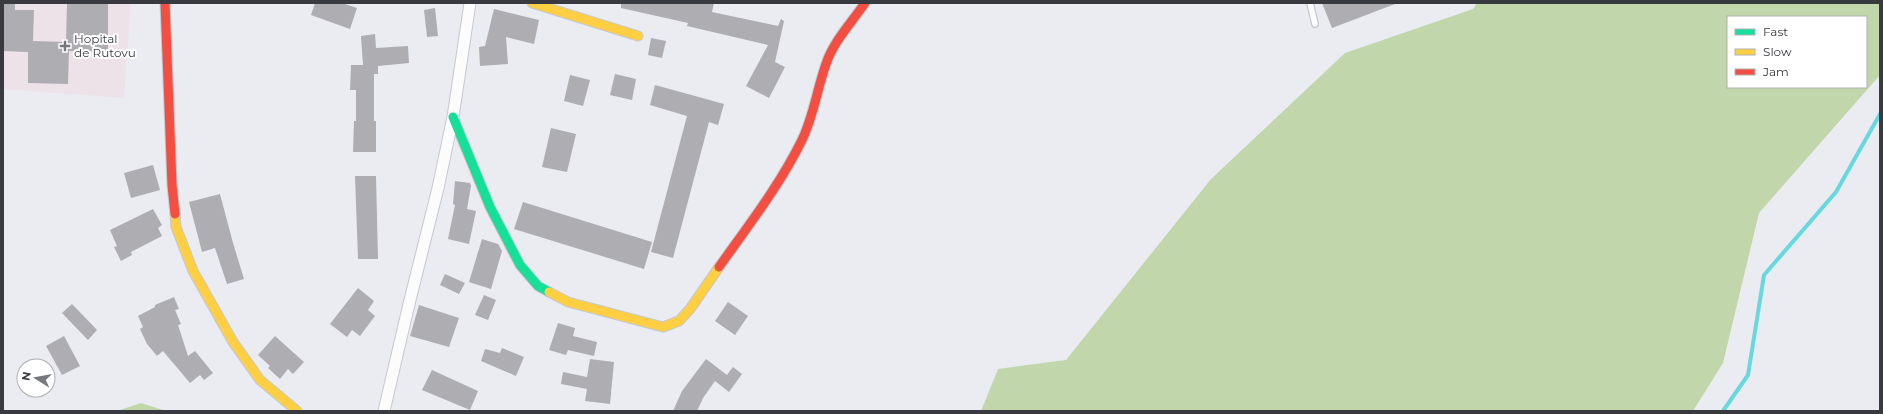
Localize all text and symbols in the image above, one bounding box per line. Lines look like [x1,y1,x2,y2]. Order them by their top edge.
legend [1727,16,1867,88]
text: Fast [1763,24,1788,39]
place label: Hopital de Rutovu [74,31,136,60]
marker: Hopital de Rutovu [59,40,71,52]
text: Slow [1763,44,1792,59]
text: Jam [1762,64,1789,79]
north arrow [16,358,56,398]
text: N [18,370,34,382]

